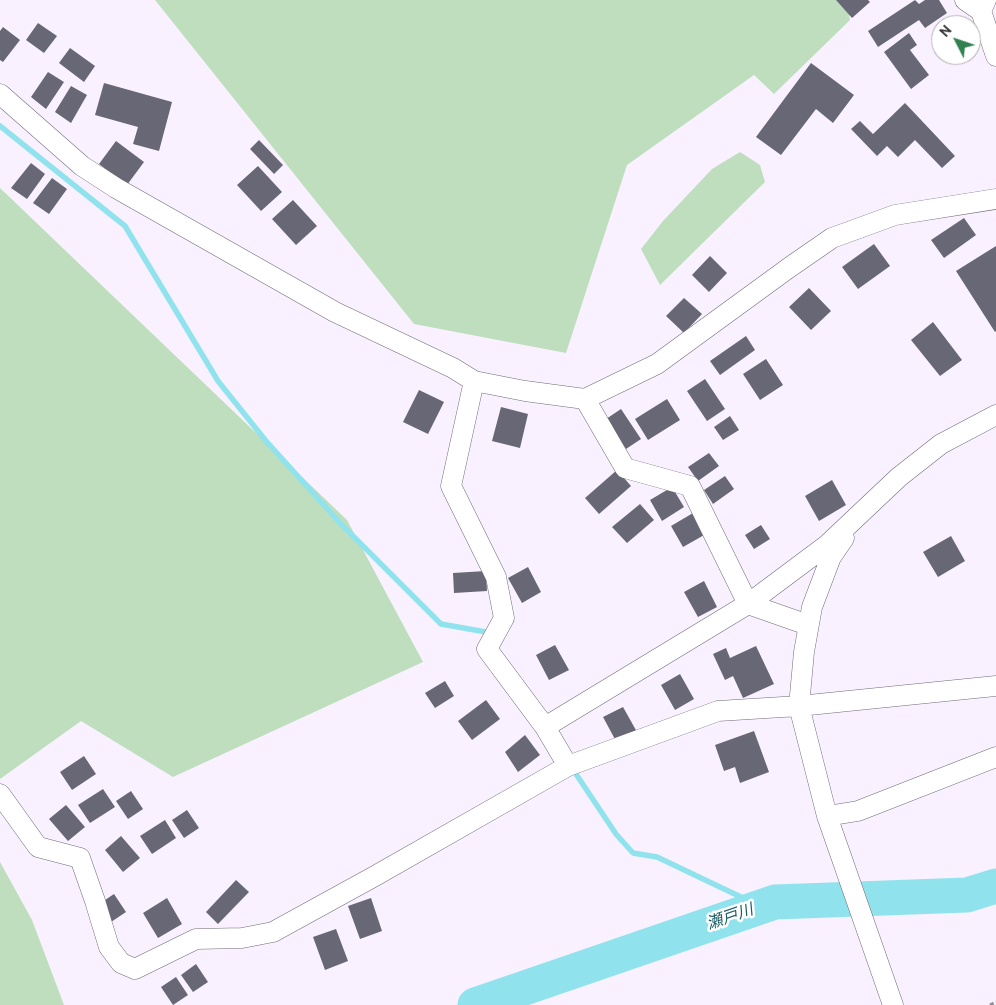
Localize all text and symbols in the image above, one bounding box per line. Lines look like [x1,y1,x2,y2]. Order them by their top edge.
north arrow [931,15,981,65]
text: N [935,21,955,40]
water label: 瀬戸川 [704,900,756,934]

